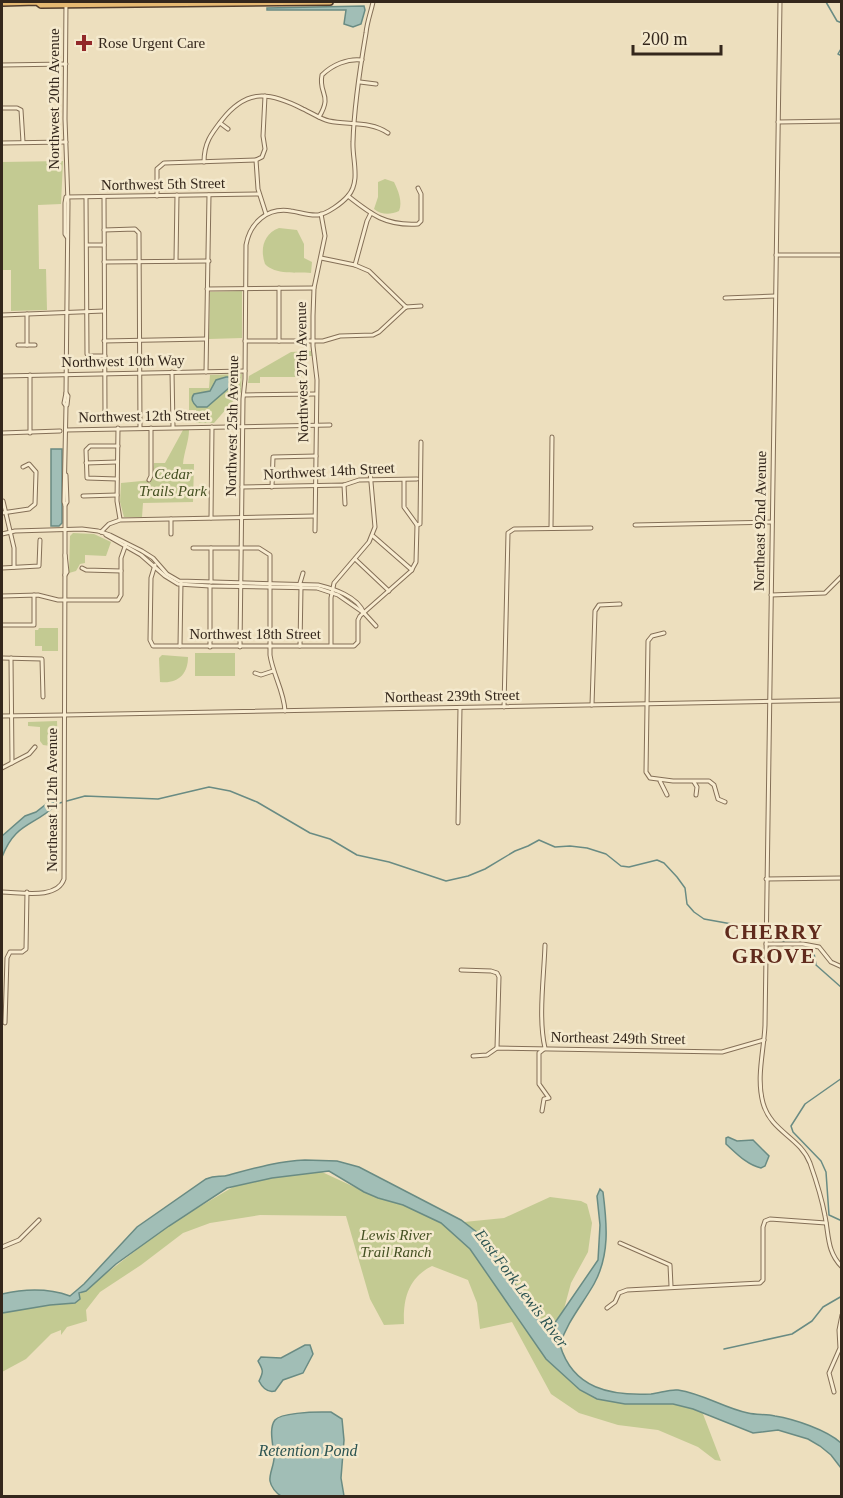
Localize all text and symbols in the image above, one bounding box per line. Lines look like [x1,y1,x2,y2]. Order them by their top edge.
scale bar [633,18,722,56]
street label: Northwest 20th Avenue [46,28,62,170]
text: 200 m [642,29,688,49]
marker: Rose Urgent Care [75,34,93,52]
place label: Rose Urgent Care [98,35,206,51]
street label: Northwest 5th Street [101,175,226,193]
street label: Northwest 27th Avenue [293,301,311,443]
street label: Northwest 10th Way [61,352,185,370]
street label: Northwest 25th Avenue [223,355,241,497]
street label: Northwest 12th Street [78,407,211,425]
street label: Northeast 92nd Avenue [751,450,769,591]
street label: Northwest 14th Street [263,460,396,482]
park label: Cedar Trails Park [139,466,207,499]
street label: Northwest 18th Street [189,626,322,642]
street label: Northeast 239th Street [384,687,520,705]
street label: Northeast 112th Avenue [44,728,60,872]
district label: CHERRY GROVE [724,920,824,968]
street label: Northeast 249th Street [550,1029,686,1047]
water label: East Fork Lewis River [471,1225,572,1351]
park label: Lewis River Trail Ranch [359,1227,432,1260]
water label: Retention Pond [257,1442,359,1459]

